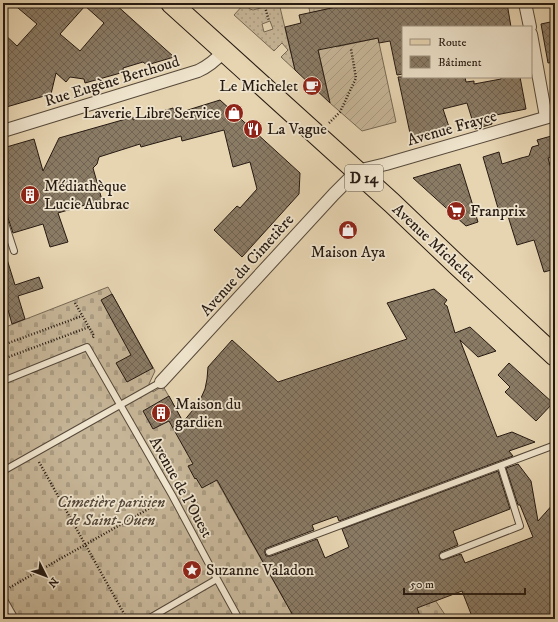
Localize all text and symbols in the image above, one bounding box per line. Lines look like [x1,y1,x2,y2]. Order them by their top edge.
legend [402,26,532,78]
text: Route [438,35,466,50]
street label: Rue Eugène Berthoud [42,51,182,111]
text: Bâtiment [438,55,482,70]
cafe icon: Le Michelet [301,75,323,97]
place label: Le Michelet [219,76,298,96]
shop icon: Laverie Libre Service [223,102,245,124]
place label: Laverie Libre Service [83,103,220,123]
street label: Avenue Frayce [405,106,499,150]
restaurant icon: La Vague [242,118,264,140]
place label: La Vague [267,119,327,139]
road number: D 14 [345,165,383,191]
place label: Médiathèque Lucie Aubrac [44,176,129,214]
building icon: Médiathèque Lucie Aubrac [19,184,41,206]
street label: Avenue Michelet [388,199,480,287]
supermarket icon: Franprix [445,200,467,222]
place label: Franprix [470,201,526,221]
street label: Avenue du Cimetière [196,210,298,320]
shop icon: Maison Aya [337,219,359,241]
place label: Maison Aya [311,242,386,262]
place label: Maison du gardien [175,394,241,432]
building icon: Maison du gardien [150,402,172,424]
street label: Avenue de l'Ouest [145,433,217,541]
park label: Cimetière parisien de Saint-Ouen [57,492,165,530]
north arrow [26,556,66,596]
place icon: Suzanne Valadon [181,559,203,581]
place label: Suzanne Valadon [206,560,315,580]
scale bar [404,570,525,596]
text: N [44,574,61,590]
text: 50 m [410,577,434,592]

